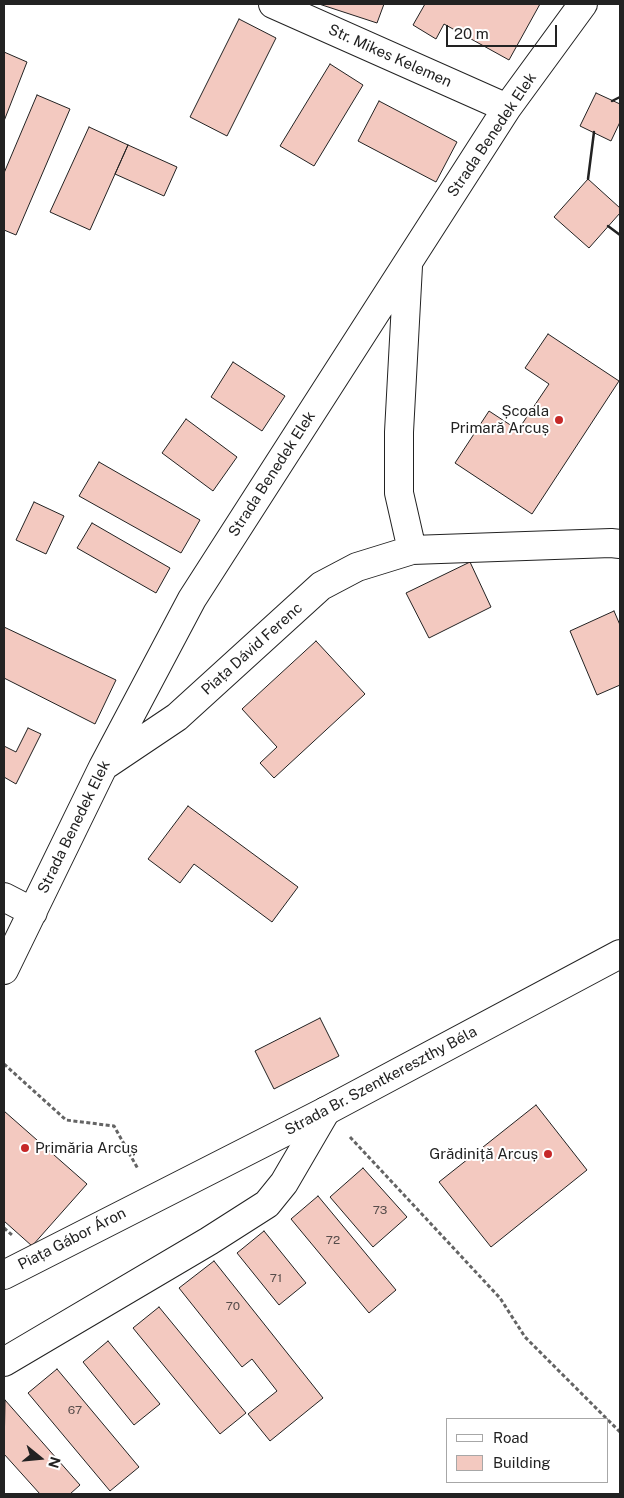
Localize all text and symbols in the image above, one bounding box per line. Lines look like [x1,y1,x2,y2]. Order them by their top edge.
scale bar [449,15,560,47]
street label: Str. Mikes Kelemen [325,21,455,91]
text: 20 m [454,25,489,42]
street label: Strada Benedek Elek [444,70,540,200]
place label: Școala Primară Arcuș [450,402,549,437]
street label: Strada Benedek Elek [225,408,319,540]
marker: Școala Primară Arcuș [553,414,565,426]
street label: Piața Dávid Ferenc [198,599,306,699]
street label: Strada Benedek Elek [34,758,114,896]
street label: Strada Br. Szentkereszthy Béla [282,1023,480,1139]
place label: Primăria Arcuș [35,1139,138,1157]
marker: Primăria Arcuș [19,1142,31,1154]
place label: Grădiniță Arcuș [429,1145,538,1163]
marker: Grădiniță Arcuș [542,1148,554,1160]
house number: 73 [373,1203,387,1217]
street label: Piața Gábor Áron [15,1204,129,1274]
house number: 72 [326,1233,340,1247]
house number: 71 [270,1271,282,1285]
house number: 70 [226,1299,240,1313]
house number: 67 [68,1403,82,1417]
legend [446,1418,609,1483]
text: Road [493,1429,529,1446]
north arrow [15,1433,65,1483]
text: Building [493,1454,551,1471]
text: N [45,1455,64,1470]

